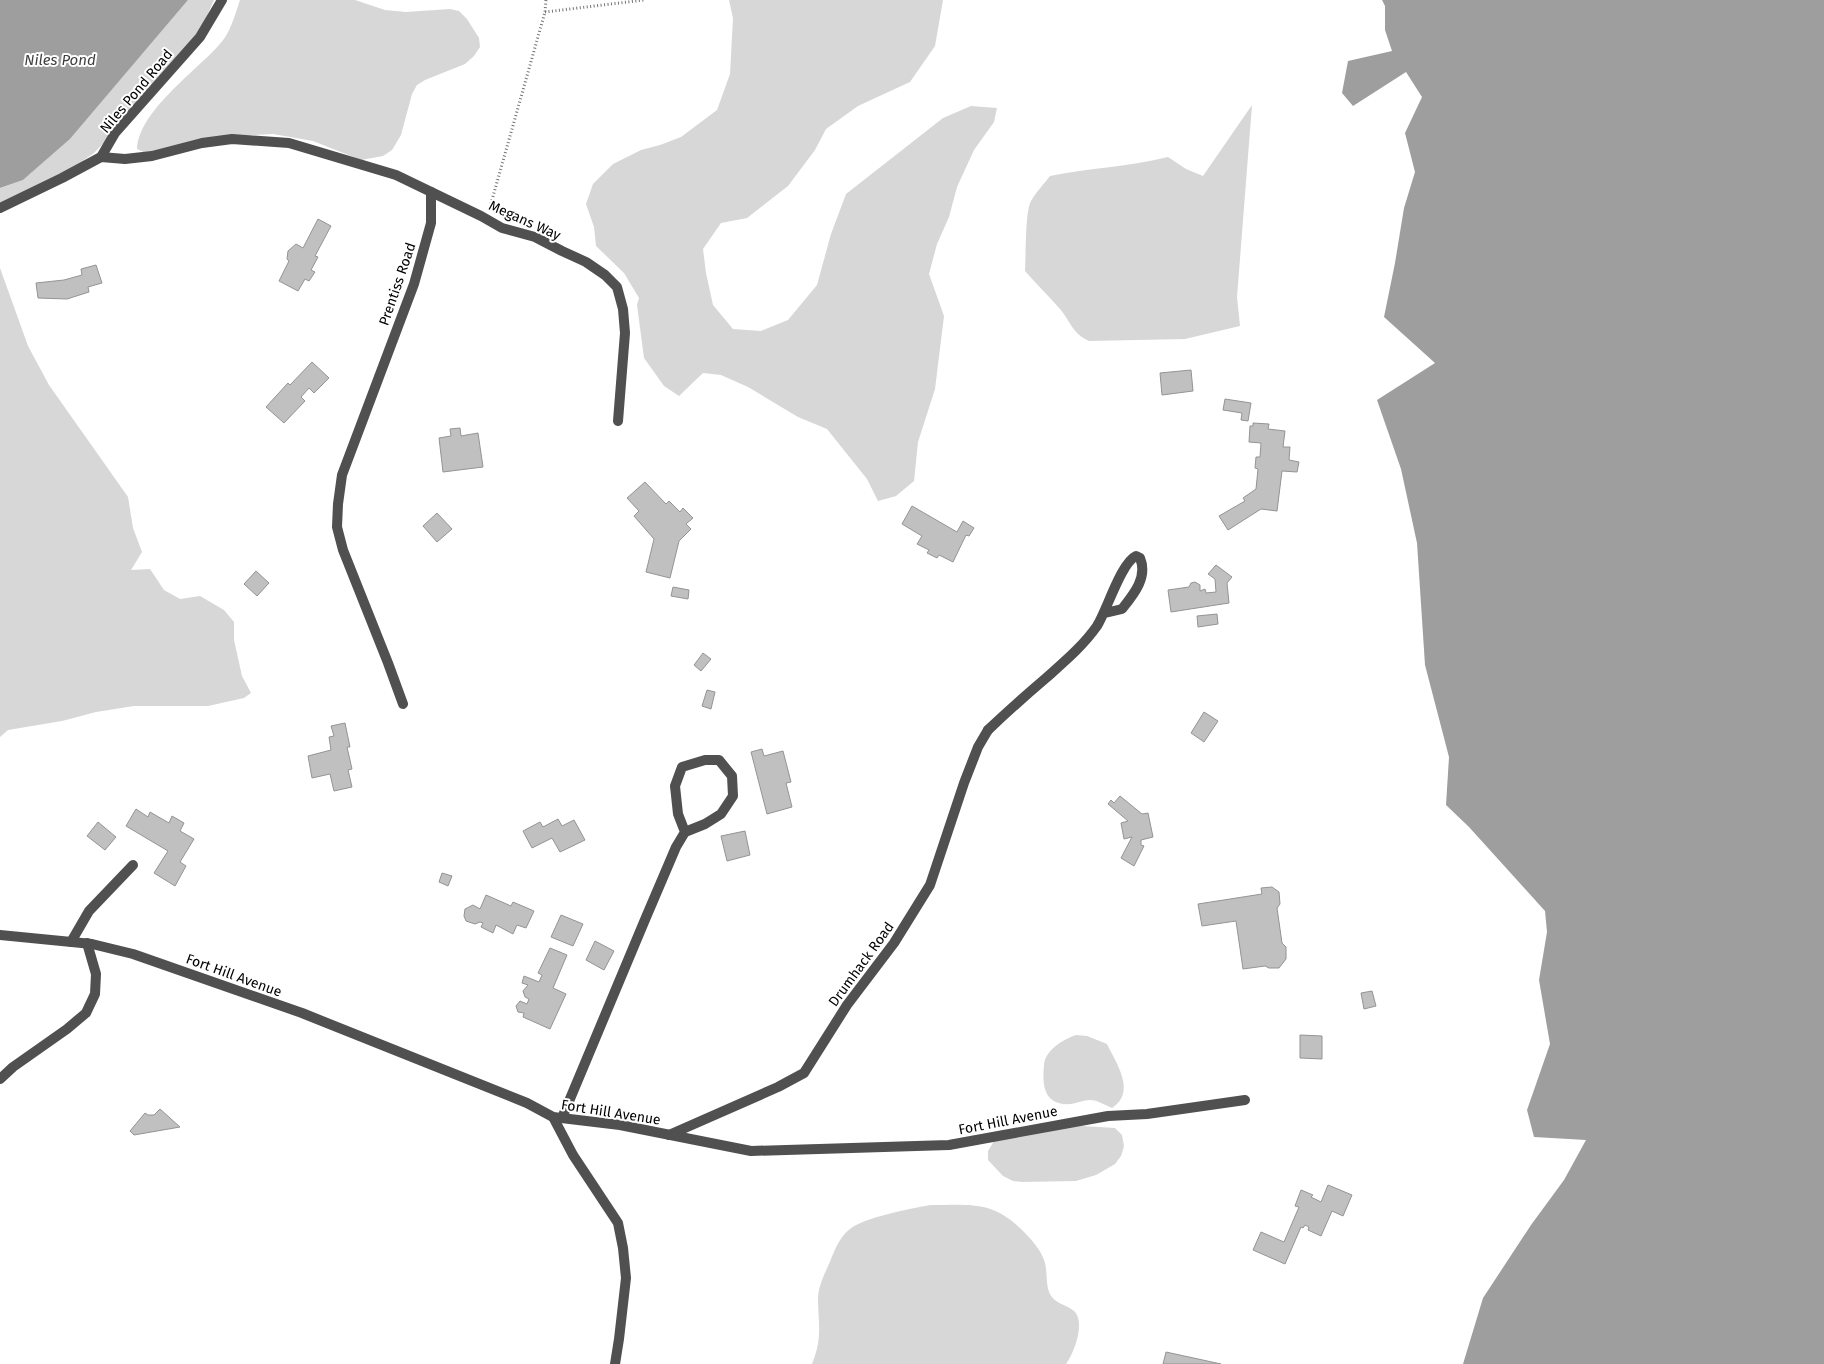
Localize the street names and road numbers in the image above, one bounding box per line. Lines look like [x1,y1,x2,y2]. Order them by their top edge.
street label: Niles Pond Road [96,46,176,137]
street label: Megans Way [486,197,564,244]
street label: Prentiss Road [375,240,420,328]
street label: Drumhack Road [825,919,898,1010]
street label: Fort Hill Avenue [184,950,284,1001]
street label: Fort Hill Avenue [560,1096,662,1129]
street label: Fort Hill Avenue [957,1103,1059,1138]

